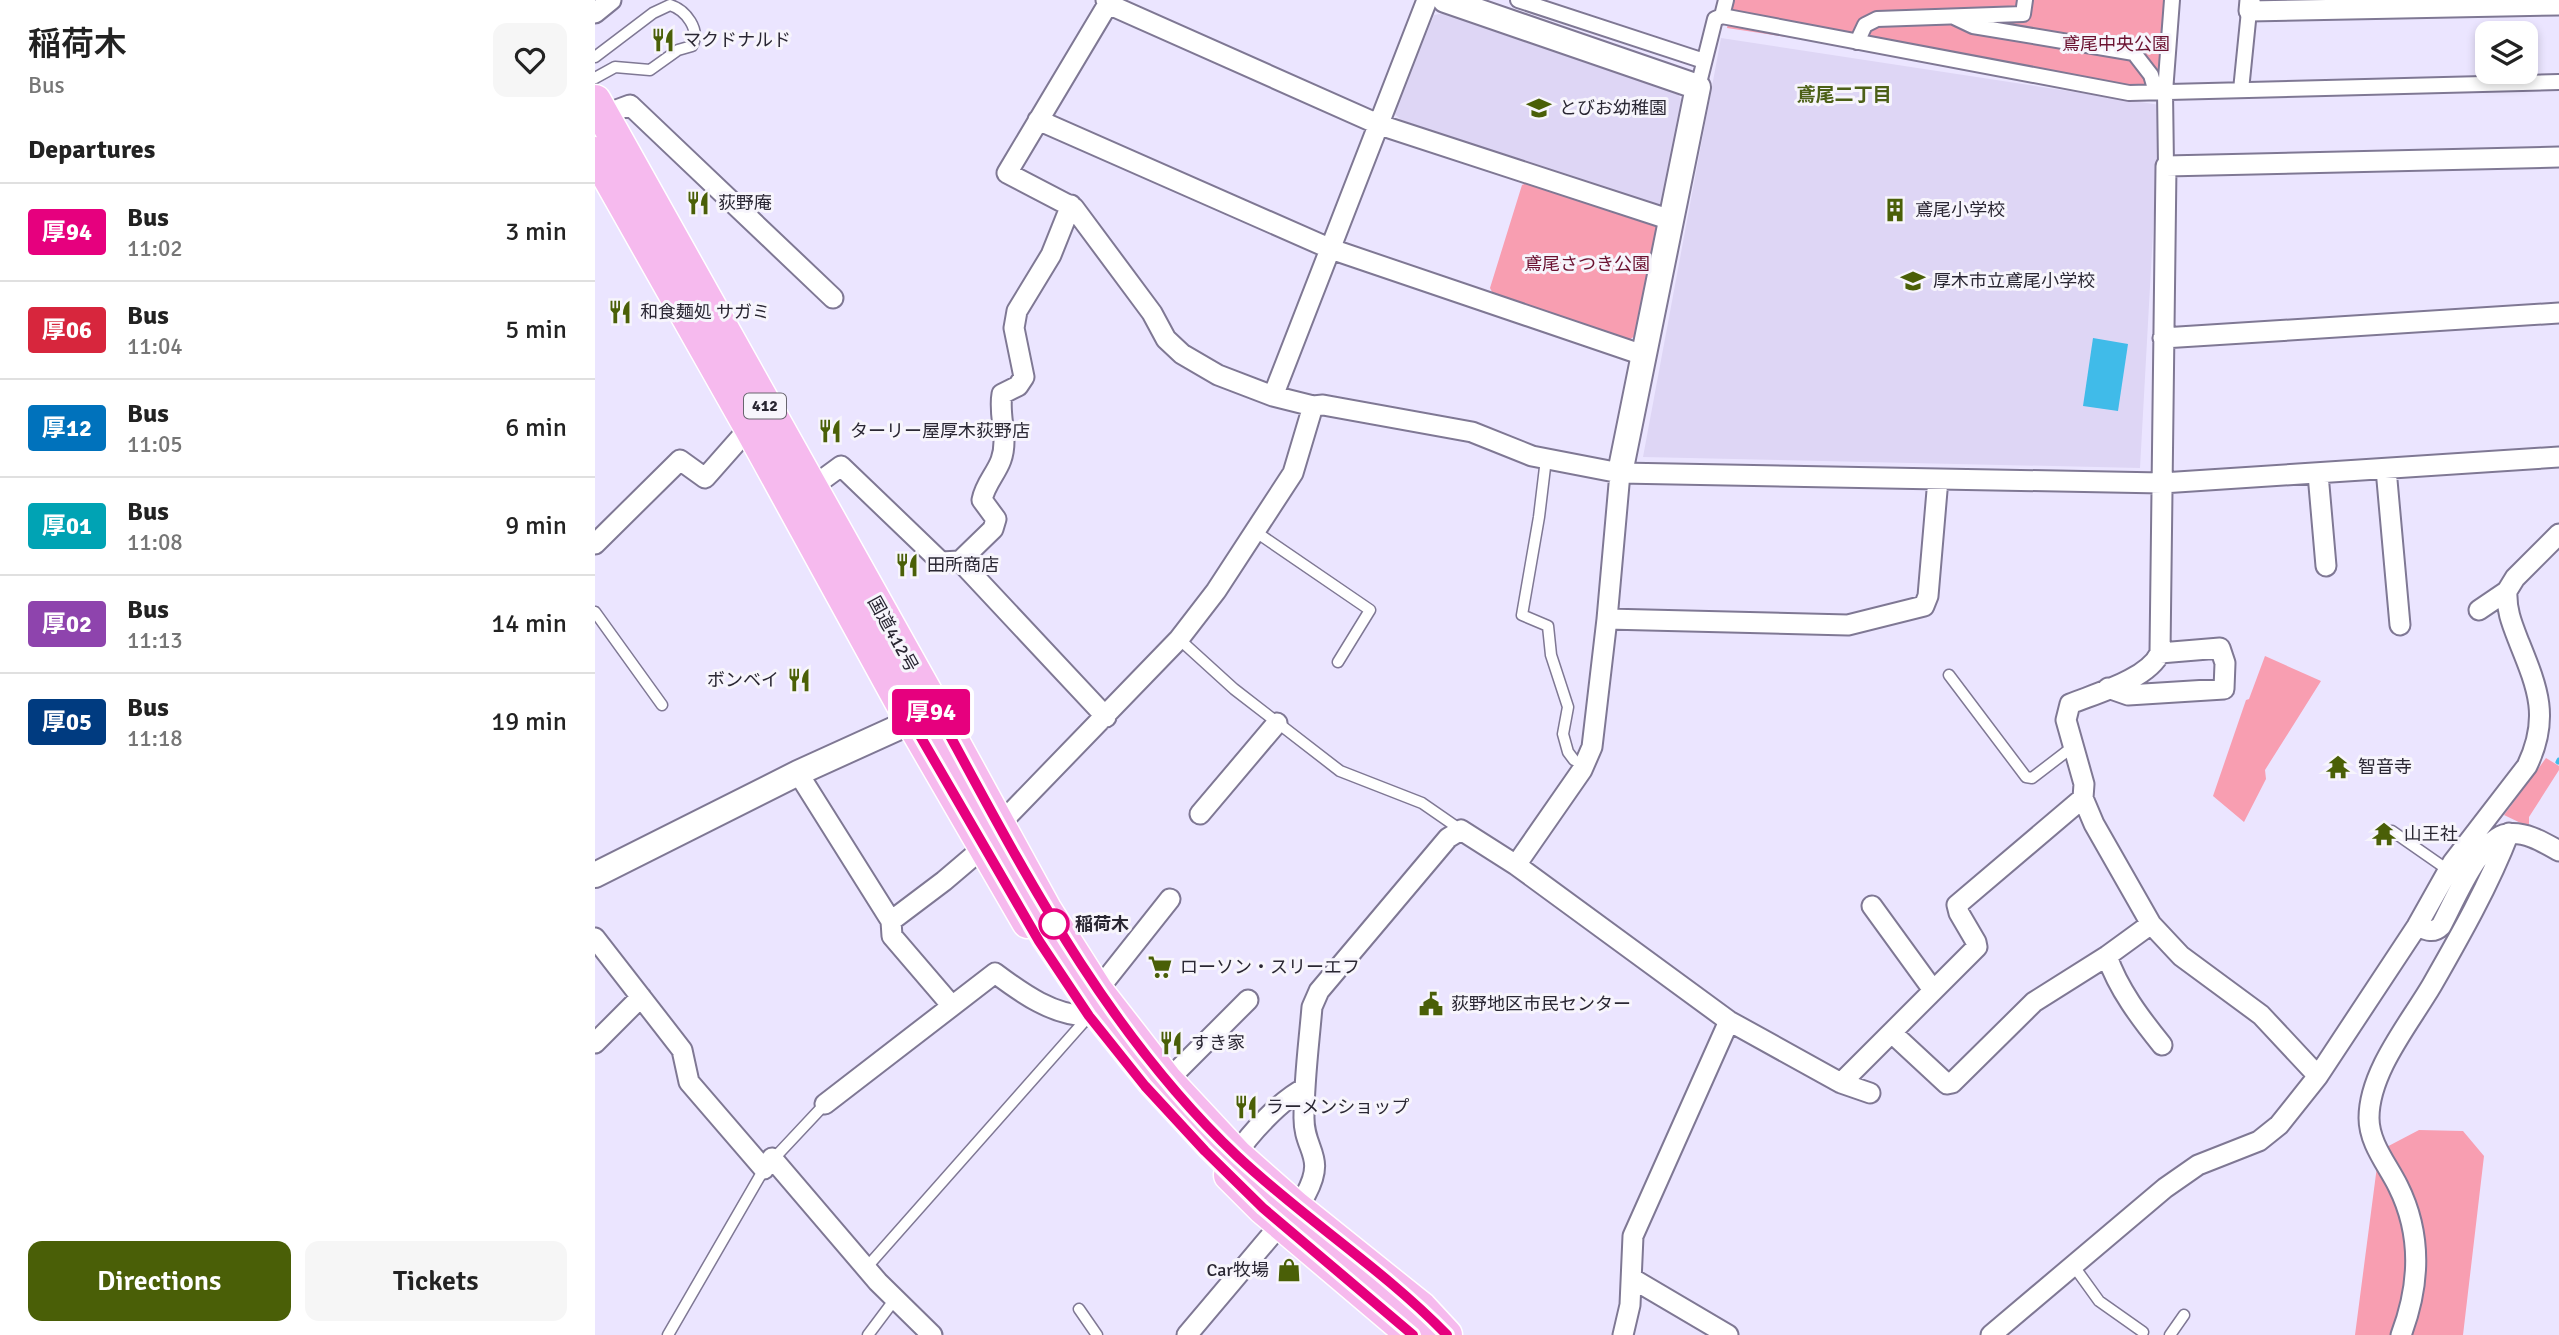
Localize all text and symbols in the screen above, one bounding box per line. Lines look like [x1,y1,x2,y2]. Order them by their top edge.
map controls [2475,21,2538,84]
button: layers [2475,21,2538,84]
button: heart [493,23,567,97]
text: 稲荷木 [28,24,127,65]
restaurant icon: マクドナルド [649,26,677,54]
place label: マクドナルド [683,29,791,51]
park label: 鳶尾中央公園 [2062,33,2170,55]
text: Bus [28,71,65,100]
district label: 鳶尾二丁目 [1796,83,1892,107]
school or university icon: とびお幼稚園 [1525,94,1553,122]
place label: とびお幼稚園 [1559,97,1667,119]
text: Departures [28,134,155,166]
restaurant icon: 荻野庵 [684,189,712,217]
place label: 荻野庵 [718,192,772,214]
building icon: 鳶尾小学校 [1881,196,1909,224]
place label: 鳶尾小学校 [1915,199,2005,221]
text: Bus [127,202,169,234]
text: 3 min [505,216,567,248]
text: 厚94 [42,217,92,247]
text: 11:02 [127,234,183,263]
park label: 鳶尾さつき公園 [1524,253,1650,275]
school or university icon: 厚木市立鳶尾小学校 [1899,267,1927,295]
place label: 厚木市立鳶尾小学校 [1933,270,2095,292]
restaurant icon: 和食麺処 サガミ [606,298,634,326]
text: Bus [127,300,169,332]
place label: 和食麺処 サガミ [640,301,770,323]
text: 5 min [505,314,567,346]
text: 厚06 [42,315,92,345]
text: 11:04 [127,332,183,361]
road number: 412 [744,394,786,418]
text: Bus [127,398,169,430]
text: 6 min [505,412,567,444]
text: 厚12 [42,413,92,443]
restaurant icon: ターリー屋厚木荻野店 [816,417,844,445]
place label: ターリー屋厚木荻野店 [850,420,1030,442]
text: 11:05 [127,430,183,459]
text: Bus [127,496,169,528]
text: 9 min [505,510,567,542]
text: 厚01 [42,511,92,541]
text: 11:08 [127,528,183,557]
restaurant icon: 田所商店 [893,551,921,579]
place label: 田所商店 [927,554,999,576]
street label: 国道412号 [863,592,923,676]
text: Bus [127,594,169,626]
text: 14 min [491,608,567,640]
text: 厚02 [42,609,92,639]
text: 11:13 [127,626,183,655]
restaurant icon: ボンベイ [785,666,813,694]
place label: ボンベイ [707,669,779,691]
line badge: 厚94 [891,689,971,735]
text: Bus [127,692,169,724]
text: 厚94 [906,697,956,727]
text: 19 min [491,706,567,738]
text: 厚05 [42,707,92,737]
text: 11:18 [127,724,183,753]
temple icon: 智音寺 [2324,753,2352,781]
place label: 智音寺 [2358,756,2412,778]
temple icon: 山王社 [2370,820,2398,848]
place label: 山王社 [2404,823,2458,845]
marker: 稲荷木 [1039,909,1069,939]
place label: 稲荷木 [1075,913,1129,935]
supermarket icon: ローソン・スリーエフ [1146,953,1174,981]
place label: ローソン・スリーエフ [1180,956,1360,978]
public building icon: 荻野地区市民センター [1417,990,1445,1018]
place label: 荻野地区市民センター [1451,993,1631,1015]
restaurant icon: すき家 [1157,1029,1185,1057]
place label: すき家 [1191,1032,1245,1054]
restaurant icon: ラーメンショップ [1232,1093,1260,1121]
place label: ラーメンショップ [1266,1096,1409,1118]
button: Directions [28,1241,291,1321]
button: Tickets [305,1241,567,1321]
shop icon: Car牧場 [1275,1256,1303,1284]
place label: Car牧場 [1207,1259,1269,1281]

